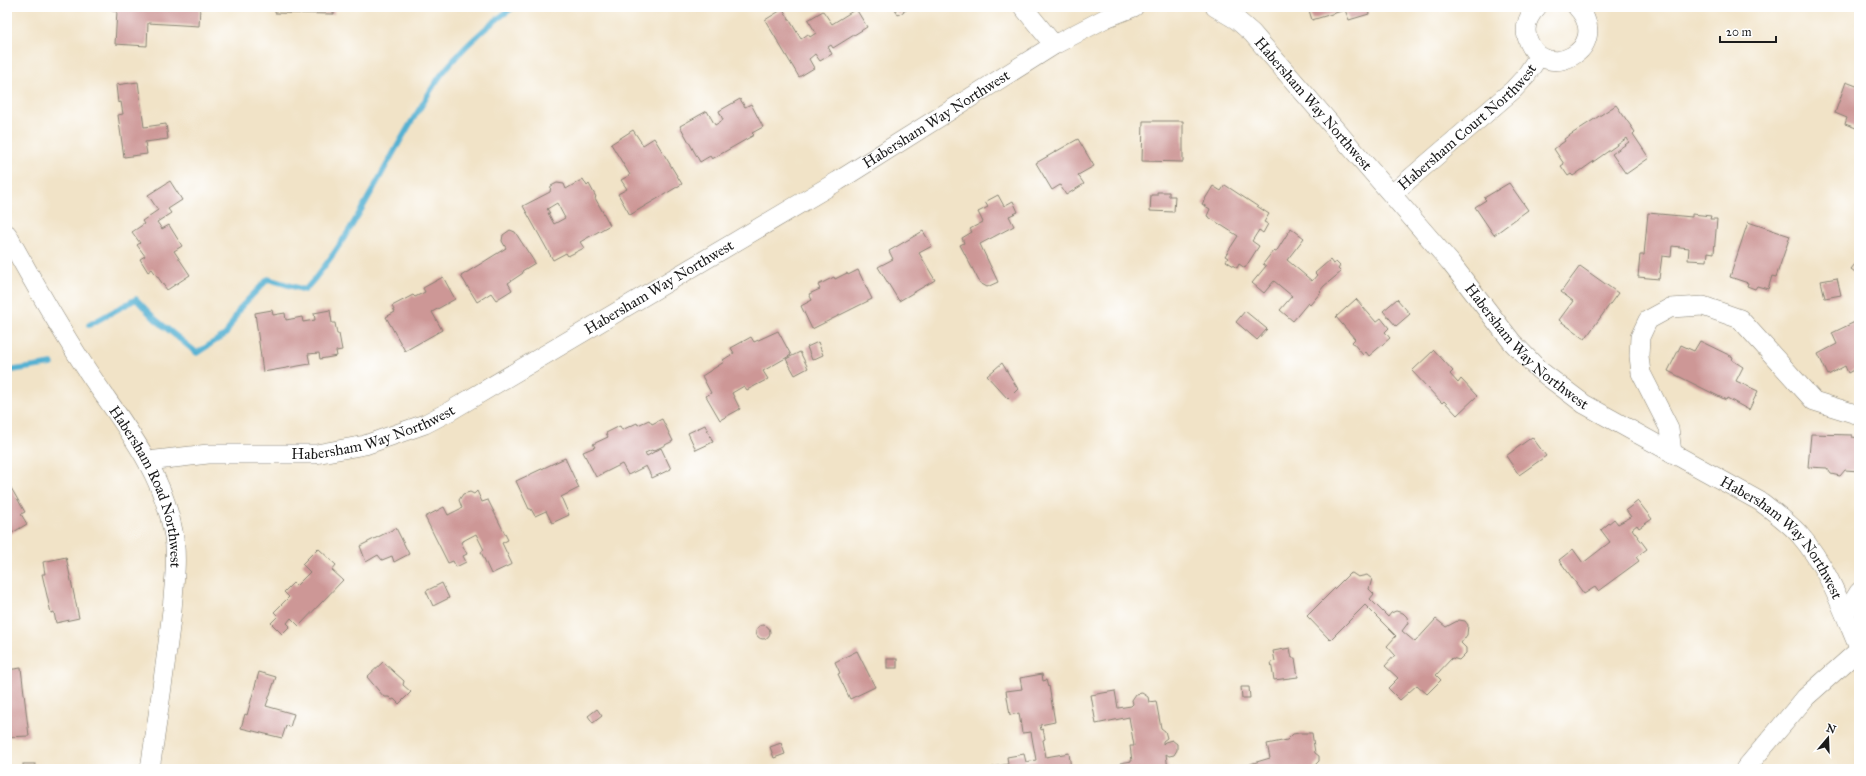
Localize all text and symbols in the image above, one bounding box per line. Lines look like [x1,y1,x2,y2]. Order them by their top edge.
scale bar [1720,18,1776,44]
text: 20 m [1726,25,1752,39]
street label: Habersham Way Northwest [1251,33,1376,175]
street label: Habersham Court Northwest [1394,60,1541,194]
street label: Habersham Way Northwest [859,66,1014,172]
street label: Habersham Way Northwest [581,236,738,338]
street label: Habersham Way Northwest [1461,280,1592,414]
street label: Habersham Way Northwest [291,401,459,463]
street label: Habersham Road Northwest [105,402,184,569]
street label: Habersham Way Northwest [1717,472,1847,603]
north arrow [1808,718,1848,758]
text: N [1825,721,1838,737]

